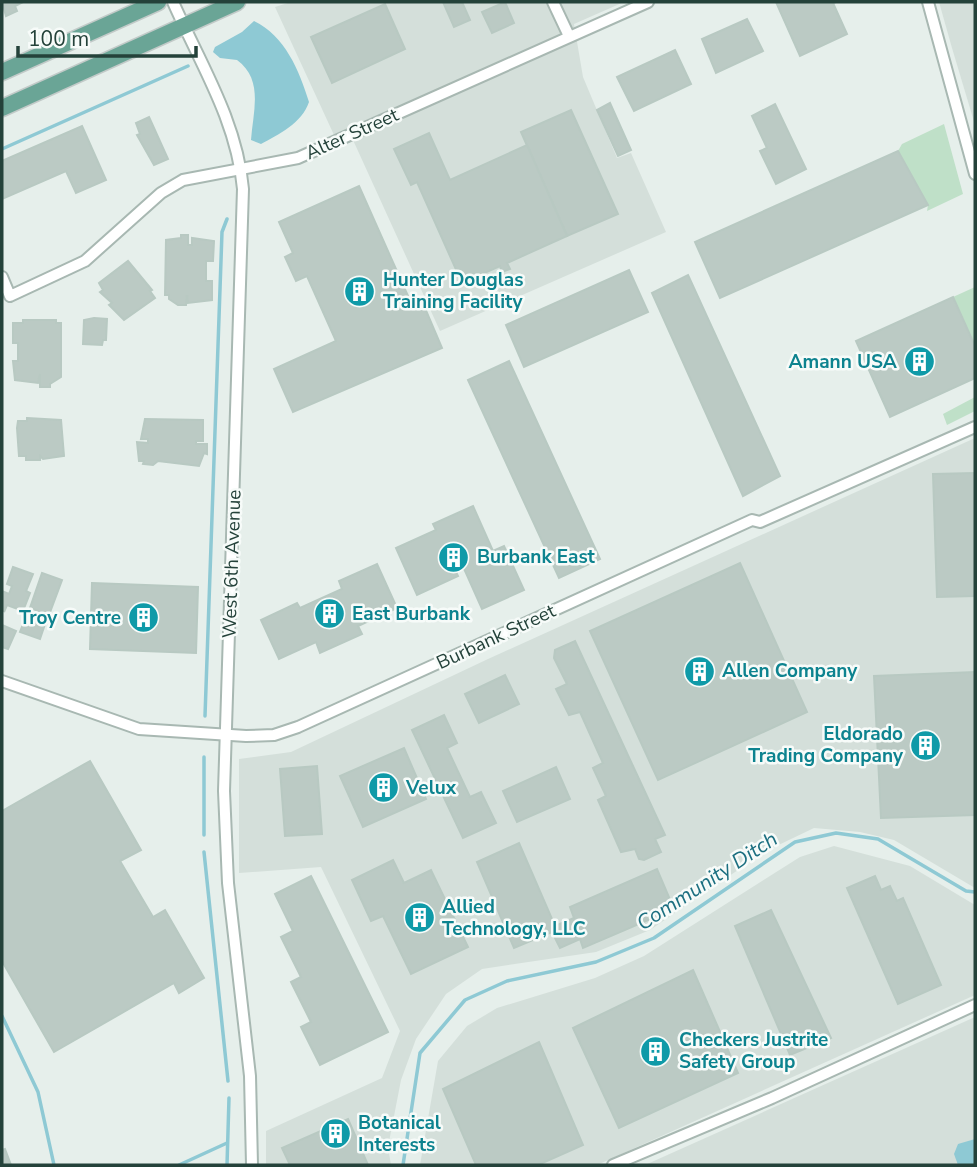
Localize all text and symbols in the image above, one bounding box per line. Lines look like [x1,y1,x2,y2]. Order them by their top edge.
scale bar [18,14,196,58]
text: 100 m [28,25,89,53]
street label: Alter Street [301,102,403,166]
place label: Hunter Douglas Training Facility [383,267,524,315]
building icon: Hunter Douglas Training Facility [343,274,377,308]
building icon: Amann USA [903,345,937,379]
place label: Amann USA [788,349,898,375]
street label: West 6th Avenue [216,489,248,639]
building icon: Burbank East [437,540,471,574]
place label: Burbank East [477,544,596,570]
building icon: East Burbank [312,597,346,631]
street label: Burbank Street [432,598,560,676]
building icon: Troy Centre [127,601,161,635]
place label: East Burbank [352,601,471,627]
place label: Troy Centre [19,605,121,631]
building icon: Allen Company [682,654,716,688]
place label: Allen Company [722,658,858,684]
place label: Eldorado Trading Company [748,721,904,769]
building icon: Eldorado Trading Company [909,728,943,762]
building icon: Velux [366,771,400,805]
place label: Velux [405,775,457,801]
water label: Community Ditch [631,825,783,937]
place label: Allied Technology, LLC [442,894,586,942]
building icon: Allied Technology, LLC [402,901,436,935]
place label: Checkers Justrite Safety Group [679,1027,828,1075]
building icon: Checkers Justrite Safety Group [639,1034,673,1068]
place label: Botanical Interests [358,1110,441,1158]
building icon: Botanical Interests [318,1117,352,1151]

